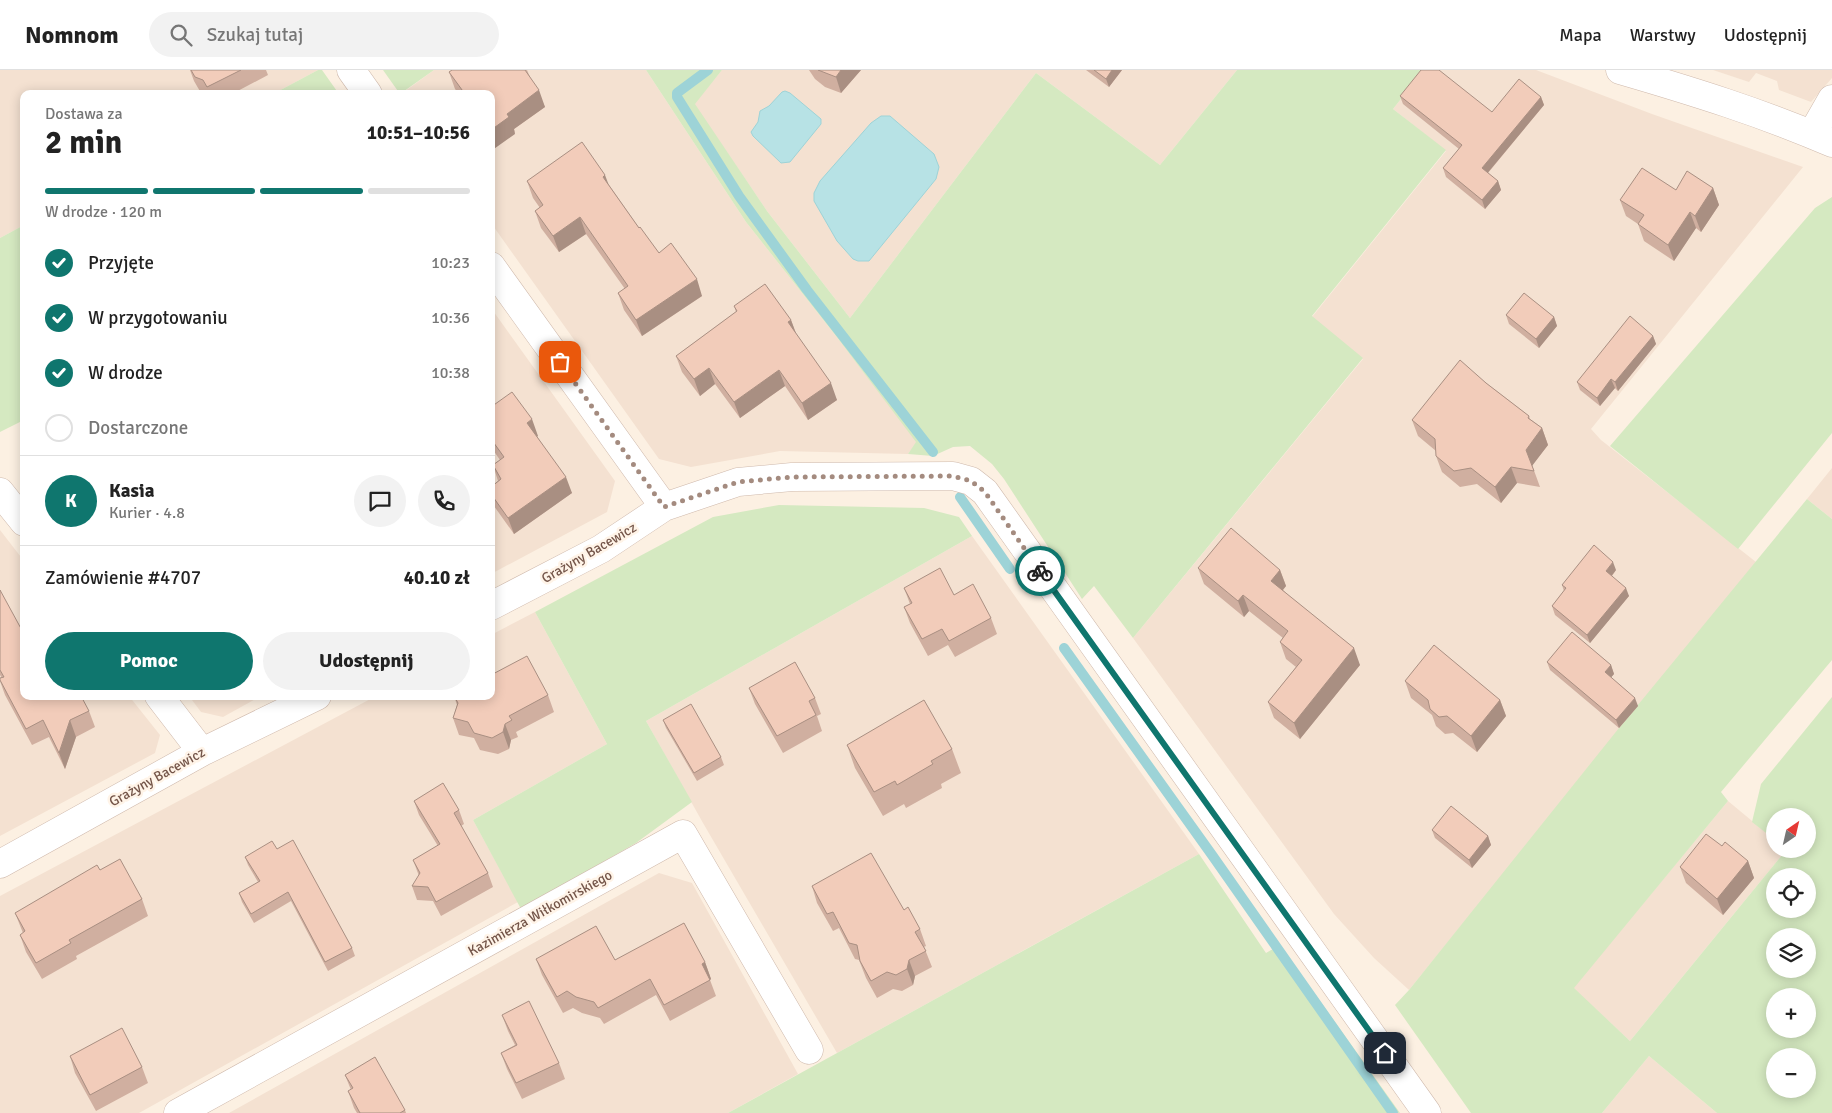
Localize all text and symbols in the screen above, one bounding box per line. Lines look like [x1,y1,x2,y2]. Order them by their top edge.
search box [149,12,499,57]
text: Nomnom [25,20,119,50]
icon: search [167,21,195,49]
text: Szukaj tutaj [207,23,303,47]
text: Mapa [1559,24,1602,46]
text: Warstwy [1630,24,1696,46]
text: Udostępnij [1724,24,1807,46]
text: Dostawa za [45,104,123,124]
text: 10:51–10:56 [367,121,470,145]
text: 2 min [45,123,122,162]
text: W drodze · 120 m [45,202,162,222]
icon: check [45,249,73,277]
text: Przyjęte [88,251,154,275]
text: 10:23 [431,253,470,273]
icon: check [45,304,73,332]
text: W przygotowaniu [88,306,228,330]
text: 10:36 [431,308,470,328]
pin [539,341,581,383]
icon: bag [546,348,574,376]
icon: check [45,359,73,387]
text: W drodze [88,361,163,385]
text: 10:38 [431,363,470,383]
text: Dostarczone [88,416,188,440]
button: chat [354,475,406,527]
button: phone [418,475,470,527]
text: Kasia [109,479,154,503]
text: K [65,489,77,513]
text: Kurier · 4.8 [109,503,185,523]
street label: Grażyny Bacewicz [539,519,639,587]
courier [1015,546,1065,596]
icon: bike [1026,557,1054,585]
text: Zamówienie #4707 [45,566,201,590]
text: 40.10 zł [404,566,470,590]
button: Pomoc [45,632,253,690]
button: Udostępnij [263,632,470,690]
street label: Grażyny Bacewicz [106,744,208,810]
north arrow [1766,808,1816,858]
map controls [1766,808,1816,1098]
street label: Kazimierza Wiłkomirskiego [465,866,615,960]
button: locate [1766,868,1816,918]
button: layers [1766,928,1816,978]
button: + [1766,988,1816,1038]
pin [1364,1032,1406,1074]
icon: home [1371,1039,1399,1067]
button: − [1766,1048,1816,1098]

